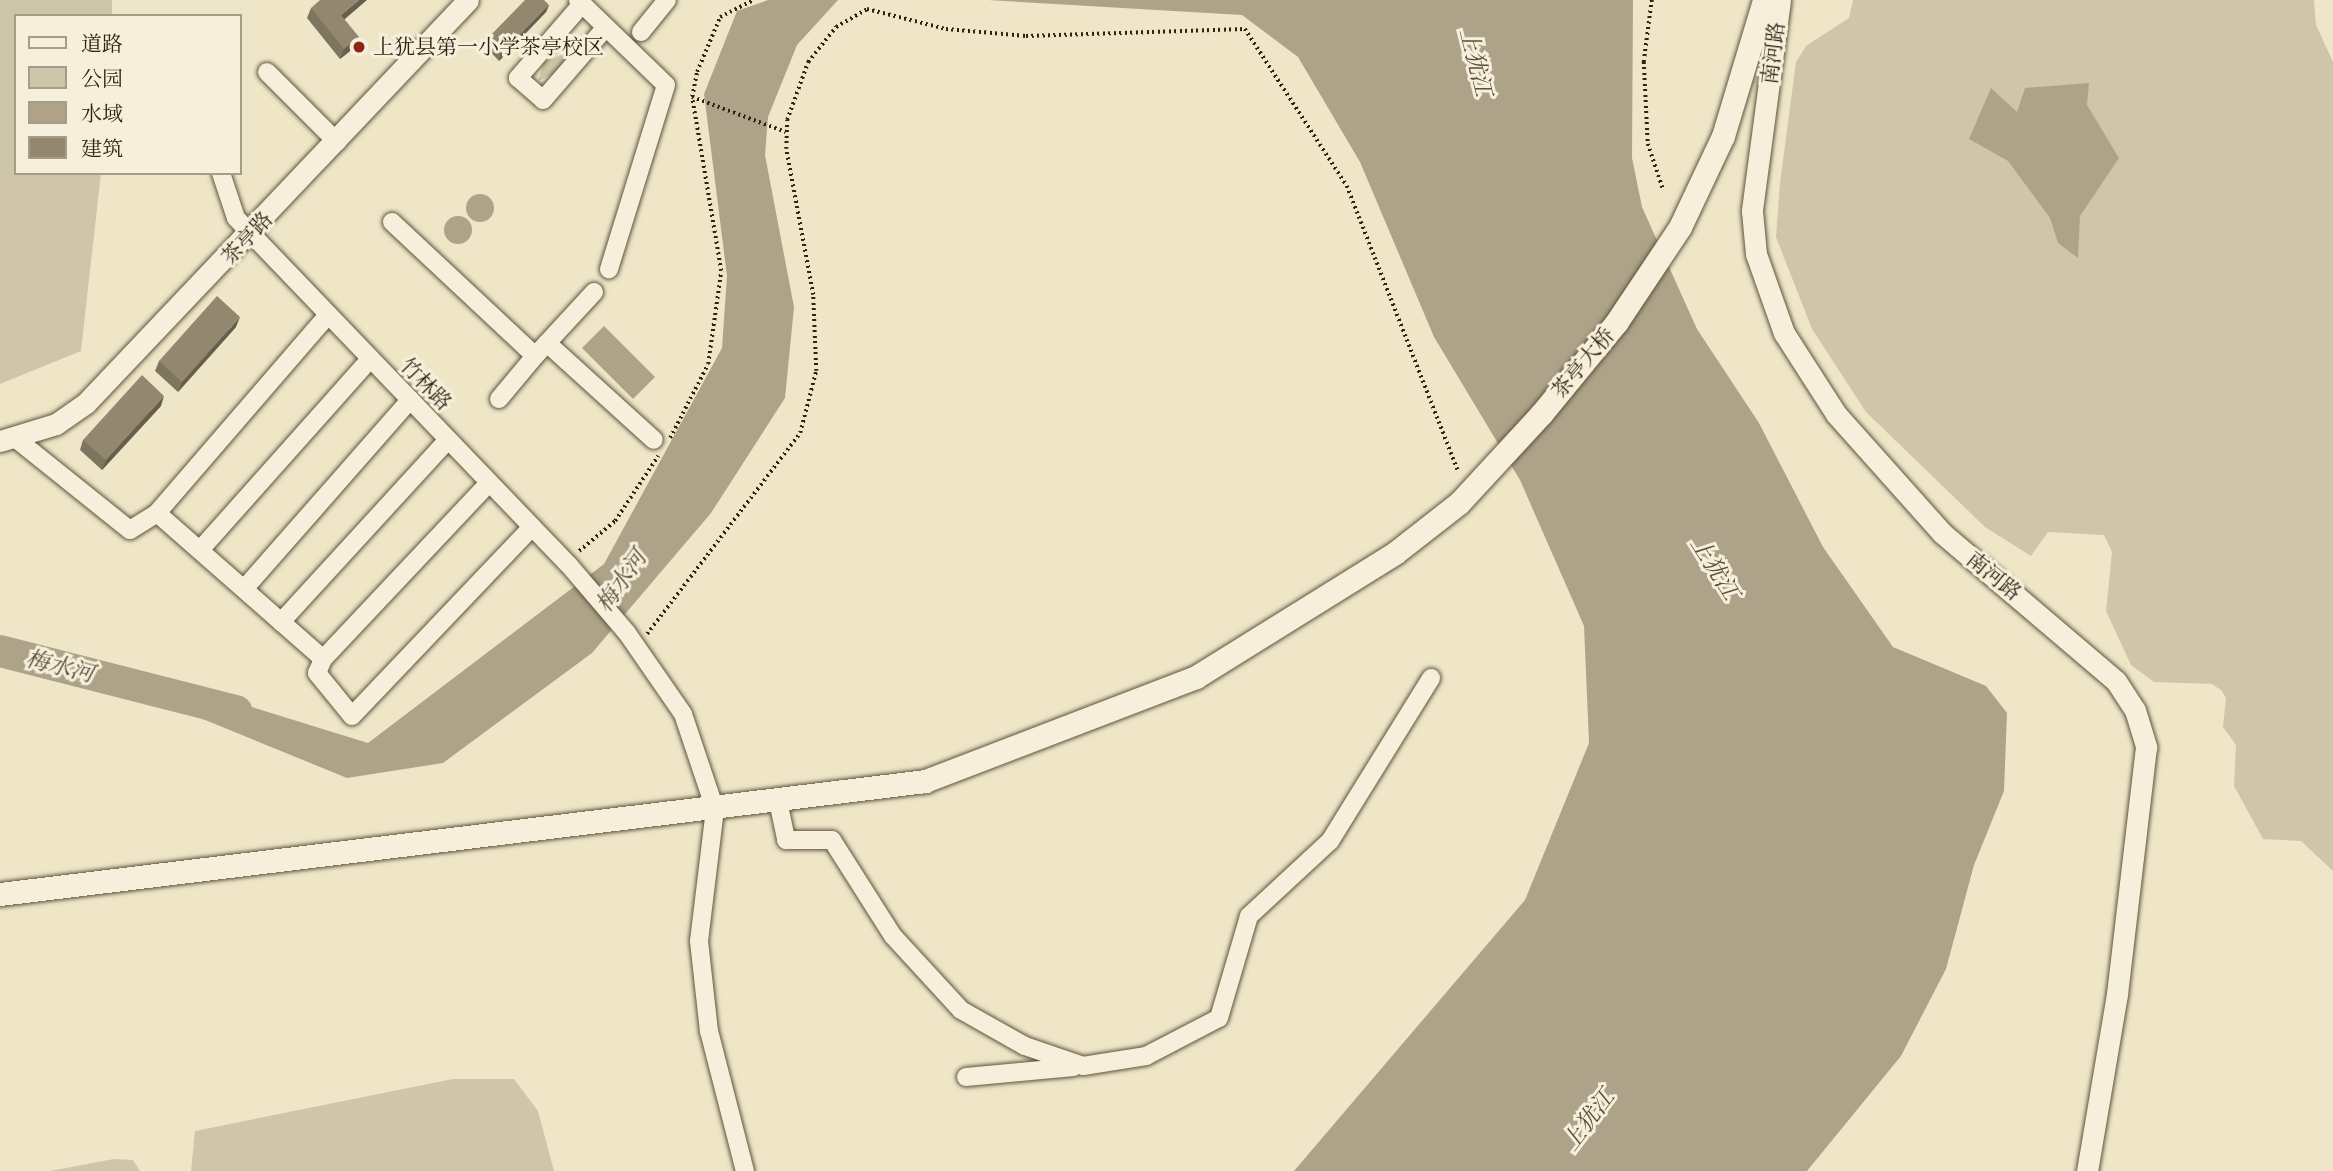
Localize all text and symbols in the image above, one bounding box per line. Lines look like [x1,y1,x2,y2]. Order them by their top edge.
legend [14,14,242,175]
street label: 南河路 [1757,20,1789,86]
water label: 上犹江 [1454,25,1498,99]
text: 道路 [81,28,123,59]
place label: 上犹县第一小学茶亭校区 [373,34,604,60]
marker: 上犹县第一小学茶亭校区 [351,39,367,55]
text: 公园 [81,63,123,94]
text: 水域 [81,98,123,129]
text: 建筑 [81,133,123,164]
street label: 茶亭路 [216,206,278,270]
street label: 茶亭大桥 [1546,323,1620,403]
street label: 竹林路 [395,353,457,415]
water label: 上犹江 [1685,531,1745,605]
water label: 梅水河 [590,545,652,617]
street label: 南河路 [1962,546,2026,606]
water label: 梅水河 [23,644,97,688]
water label: 上犹江 [1556,1084,1620,1156]

